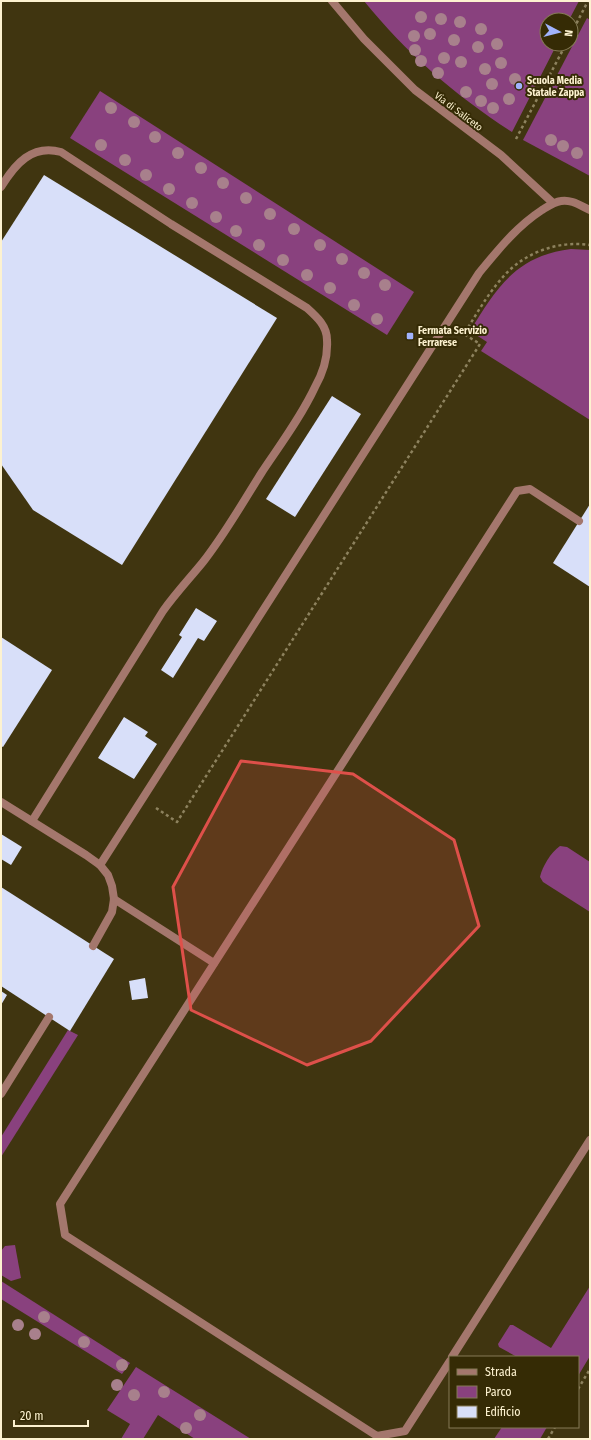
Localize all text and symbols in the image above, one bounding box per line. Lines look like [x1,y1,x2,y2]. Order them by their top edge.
north arrow [539,12,579,52]
text: N [562,29,575,37]
place label: Scuola Media Statale Zappa [527,75,584,99]
marker: Scuola Media Statale Zappa [514,81,524,91]
street label: Via di Saliceto [432,90,485,134]
place label: Fermata Servizio Ferrarese [418,325,488,349]
marker: Fermata Servizio Ferrarese [405,331,415,341]
legend [449,1356,579,1428]
text: Strada [485,1365,517,1379]
text: Parco [485,1385,512,1399]
scale bar [14,1402,88,1428]
text: Edificio [485,1405,521,1419]
text: 20 m [20,1409,44,1423]

